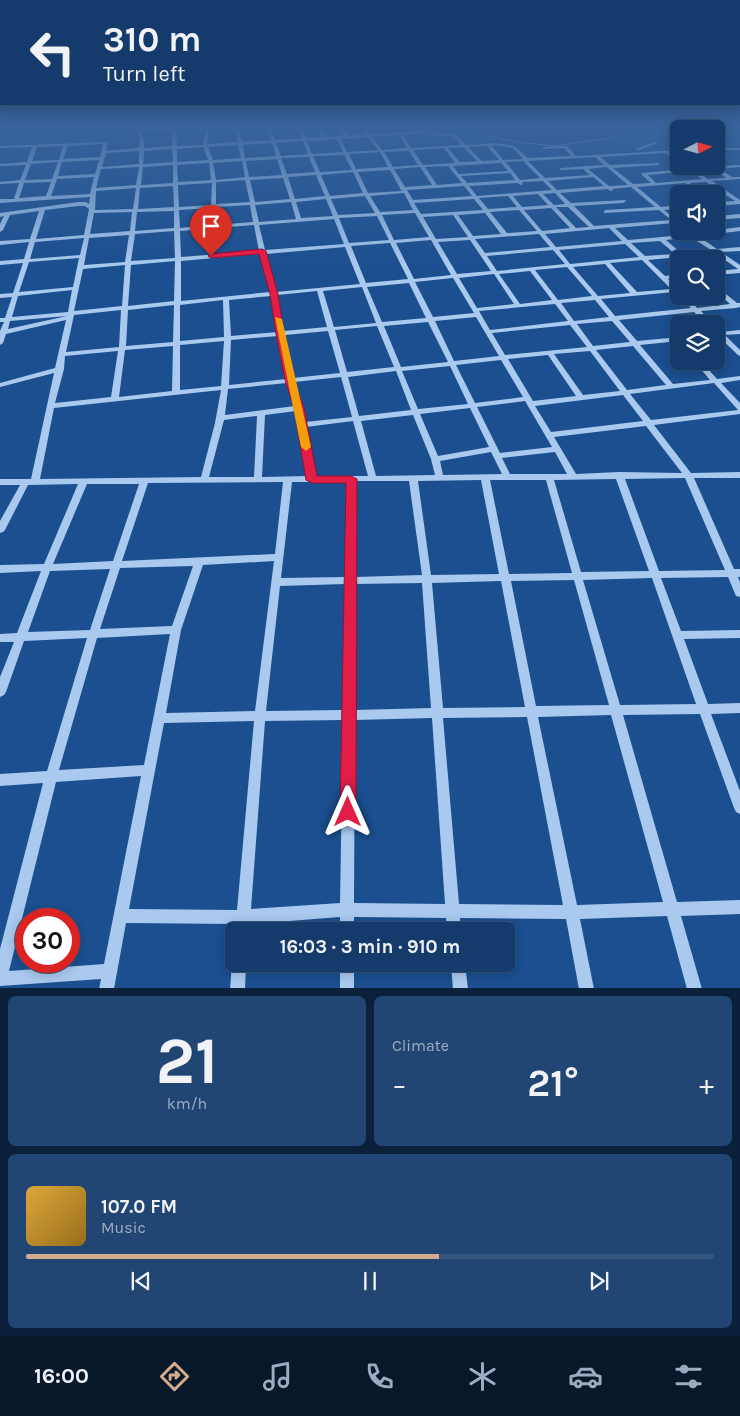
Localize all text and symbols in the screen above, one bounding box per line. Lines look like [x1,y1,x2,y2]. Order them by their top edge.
text: 310 m [103,19,201,60]
icon: left [20,20,85,85]
text: Turn left [103,61,186,87]
north arrow [670,120,725,175]
map controls [670,120,725,370]
button: sound [670,185,725,240]
pin [190,205,232,256]
icon: arrive [197,212,225,240]
button: search [670,250,725,305]
button: layers [670,315,725,370]
position arrow [321,785,373,837]
speed limit sign: 30 [15,908,80,973]
text: 16:03 · 3 min · 910 m [280,936,460,958]
text: 21 [156,1023,218,1099]
text: Climate [392,1036,449,1055]
text: 21° [527,1061,579,1106]
text: − [392,1068,407,1101]
text: + [699,1068,714,1101]
text: km/h [167,1094,207,1113]
text: 107.0 FM [101,1196,177,1218]
text: Music [101,1218,146,1237]
icon: previous [127,1267,155,1295]
icon: pause [356,1267,384,1295]
icon: next [585,1267,613,1295]
icon: directions [157,1359,192,1394]
icon: music [260,1359,295,1394]
icon: phone [362,1359,397,1394]
icon: climate [465,1359,500,1394]
icon: car [568,1359,603,1394]
icon: filters [671,1359,706,1394]
text: 16:00 [34,1363,89,1389]

